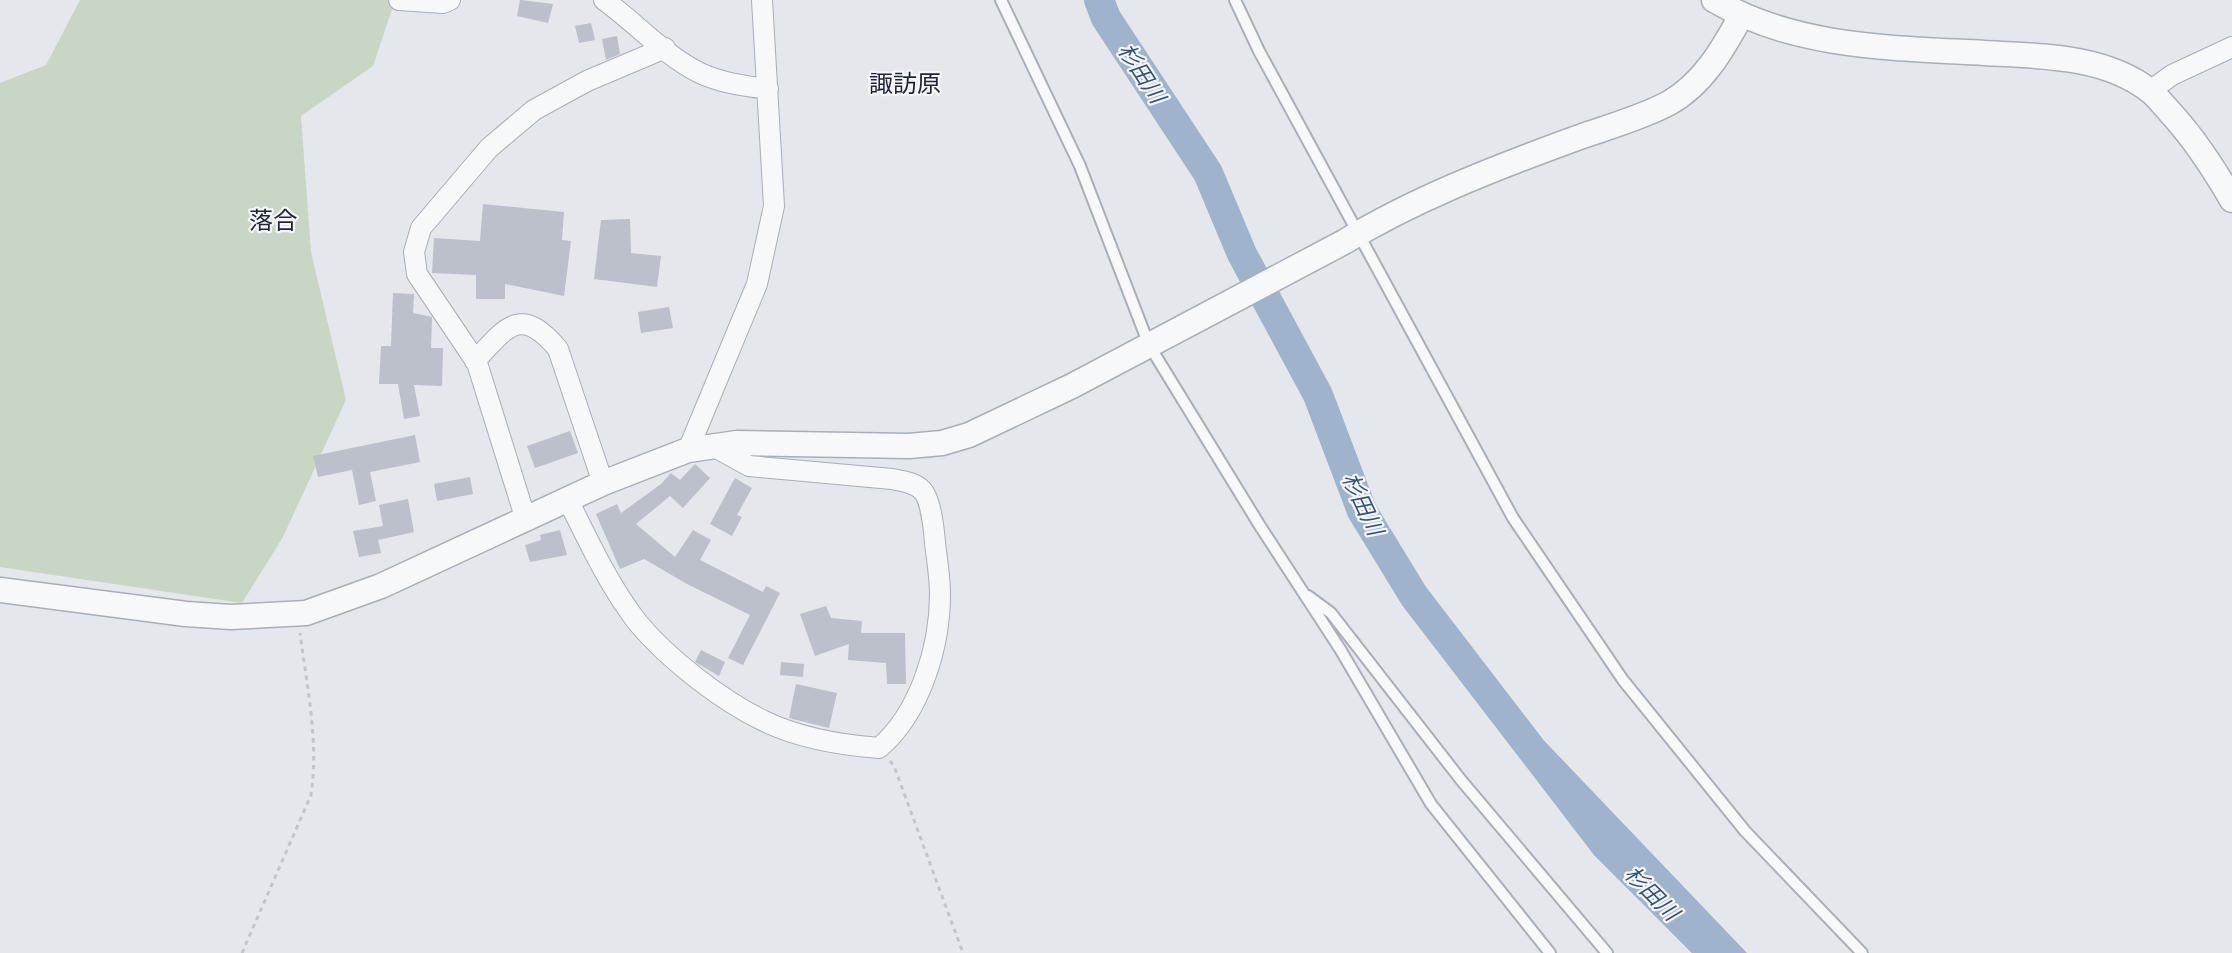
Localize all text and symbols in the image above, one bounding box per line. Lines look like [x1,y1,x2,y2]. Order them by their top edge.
water label: 杉田川 [1112,38,1173,110]
district label: 諏訪原 [869,68,941,99]
district label: 落合 [249,205,297,236]
water label: 杉田川 [1336,468,1390,542]
water label: 杉田川 [1619,860,1687,928]

